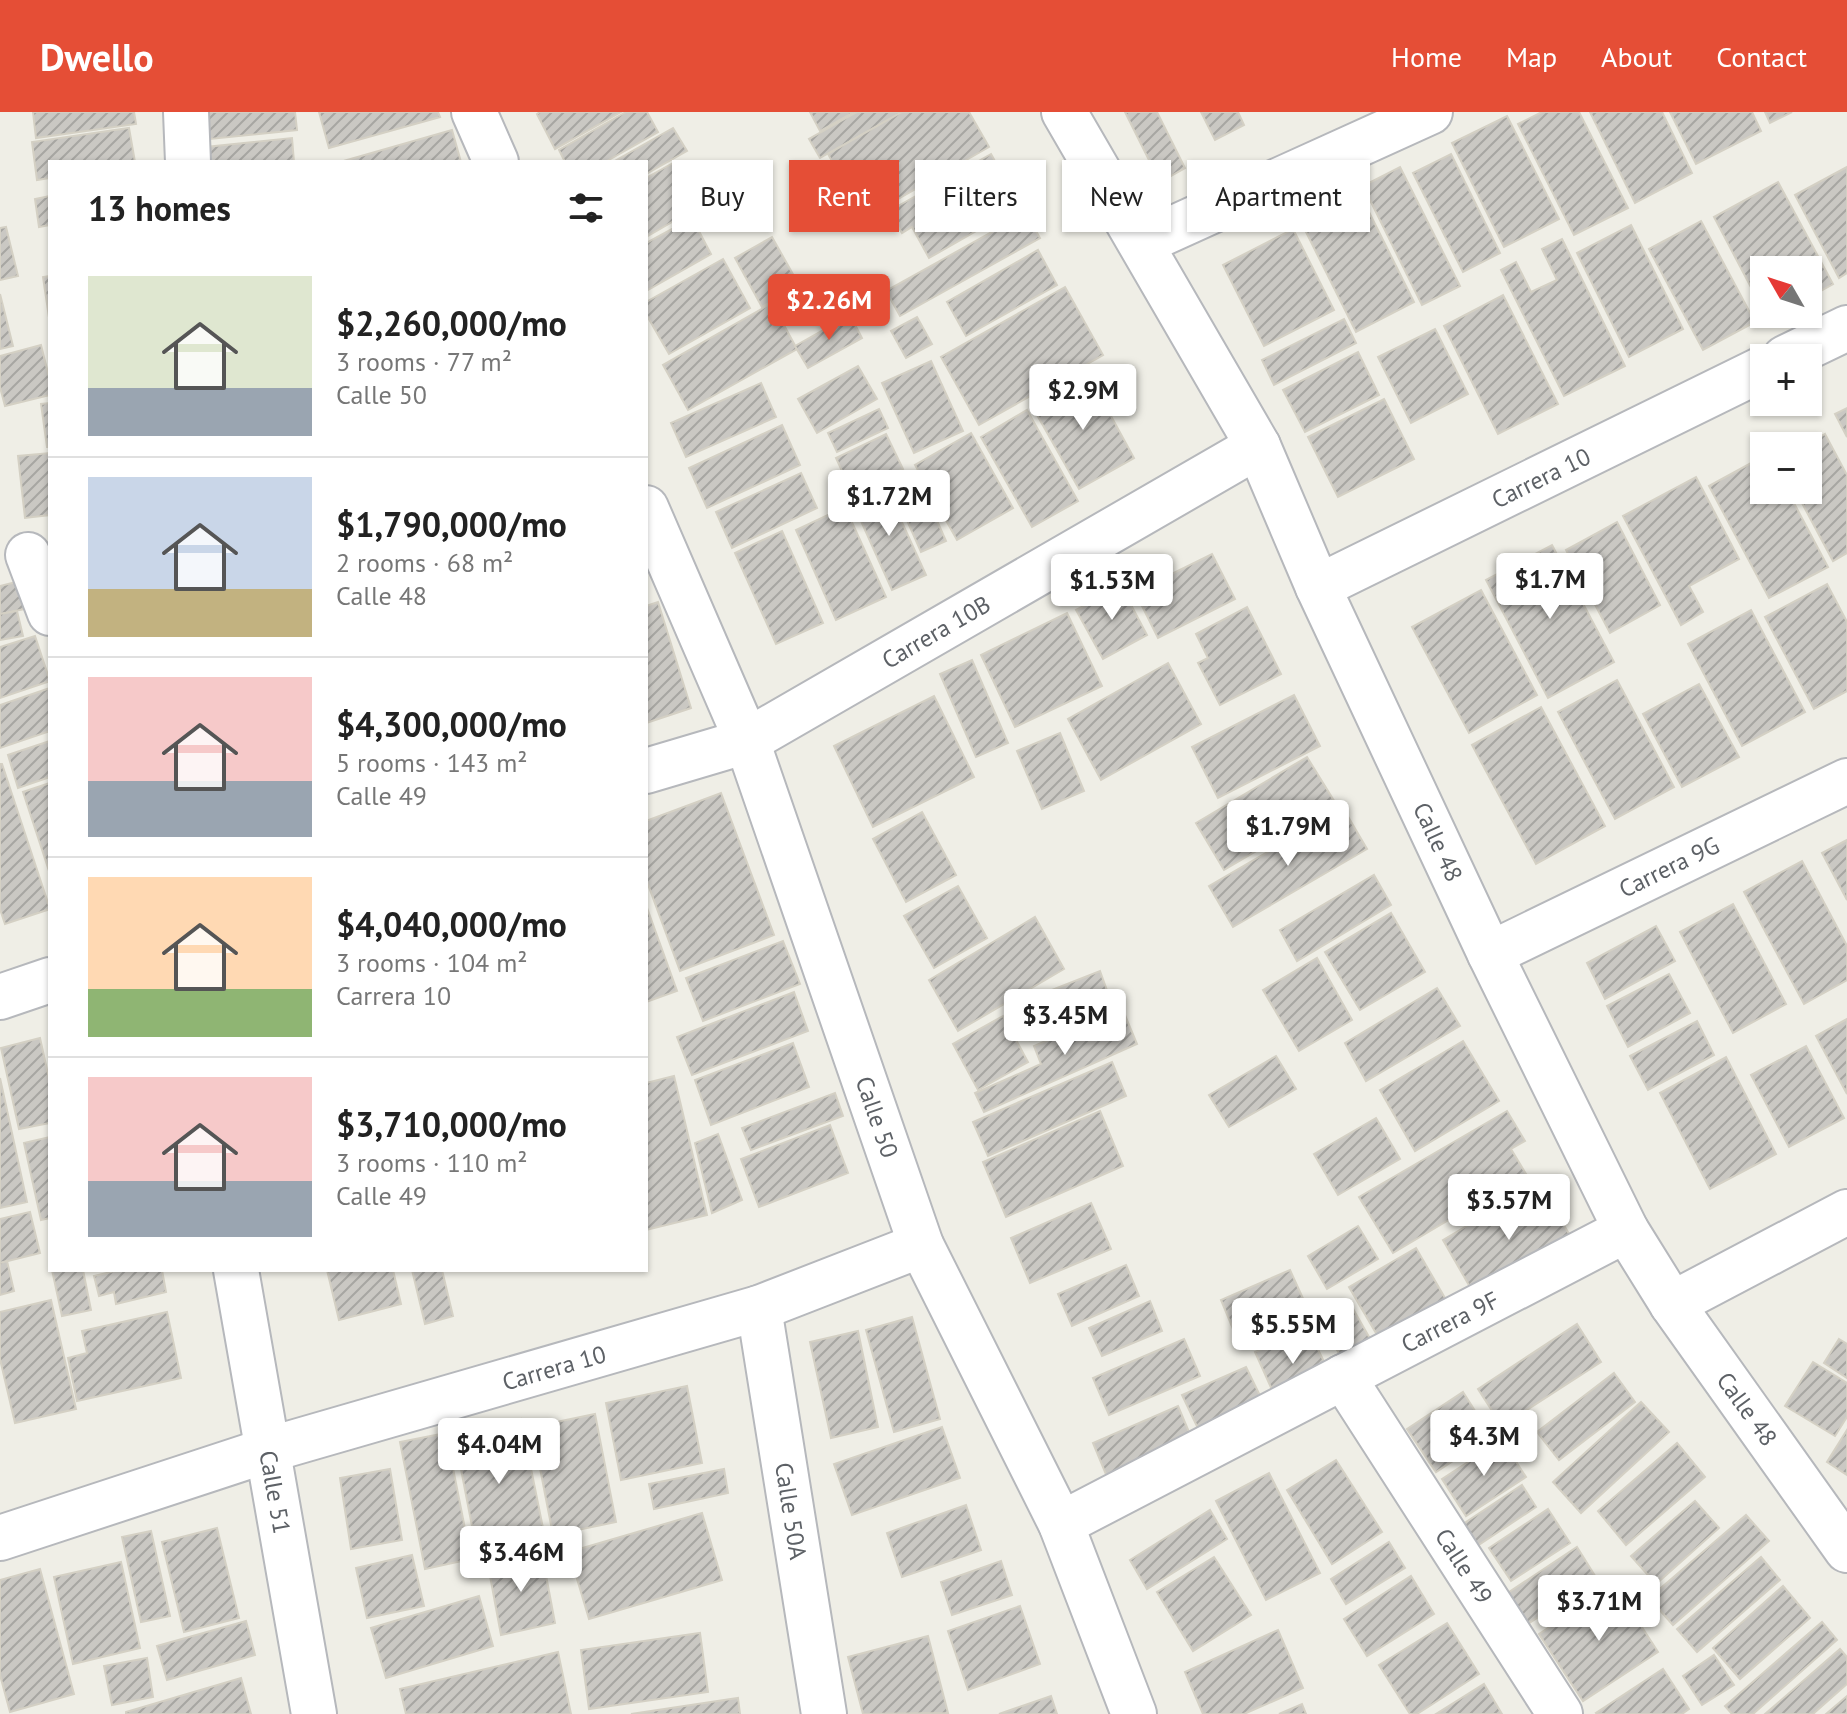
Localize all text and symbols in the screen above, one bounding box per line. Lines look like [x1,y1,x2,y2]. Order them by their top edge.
text: Dwello [40,32,154,81]
text: Home [1391,38,1462,75]
text: Map [1506,38,1557,75]
text: About [1601,38,1672,75]
text: Contact [1716,38,1807,75]
chip: Buy [672,160,773,232]
chip: Rent [789,160,899,232]
chip: Filters [915,160,1046,232]
chip: New [1062,160,1171,232]
chip: Apartment [1187,160,1370,232]
text: 13 homes [88,186,231,230]
icon: filters [564,186,608,230]
north arrow [1750,256,1822,328]
map controls [1750,256,1822,504]
pin: $2.26M [764,274,894,342]
text: $2.26M [786,283,872,316]
text: $2,260,000/mo [336,301,567,345]
icon: home [152,308,248,404]
button: + [1750,344,1822,416]
text: 3 rooms · 77 m² [336,345,512,378]
pin: $2.9M [1027,364,1139,432]
text: $2.9M [1047,373,1119,406]
text: Calle 50 [336,378,427,411]
button: − [1750,432,1822,504]
street label: Carrera 10 [1486,441,1596,515]
pin: $1.72M [824,470,954,538]
text: $1.72M [846,479,932,512]
text: $1,790,000/mo [336,502,567,546]
icon: home [152,509,248,605]
text: 2 rooms · 68 m² [336,546,513,579]
pin: $1.7M [1494,553,1606,621]
pin: $1.53M [1047,554,1177,622]
text: $1.7M [1514,562,1586,595]
text: $1.53M [1069,563,1155,596]
text: Calle 48 [336,579,427,612]
street label: Carrera 10B [876,588,996,676]
text: $4,300,000/mo [336,702,567,746]
icon: home [152,709,248,805]
text: 5 rooms · 143 m² [336,746,528,779]
text: Calle 49 [336,779,427,812]
street label: Calle 48 [1406,797,1470,887]
pin: $1.79M [1223,800,1353,868]
text: $1.79M [1245,809,1331,842]
street label: Carrera 9G [1614,829,1724,905]
text: $4,040,000/mo [336,902,567,946]
icon: home [152,909,248,1005]
text: 3 rooms · 104 m² [336,946,528,979]
text: Carrera 10 [336,979,451,1012]
pin: $3.45M [1000,989,1130,1057]
text: $3.45M [1022,998,1108,1031]
street label: Calle 50 [849,1072,905,1162]
text: $3,710,000/mo [336,1102,567,1146]
icon: home [152,1109,248,1205]
text: 3 rooms · 110 m² [336,1146,528,1179]
pin: $3.57M [1444,1174,1574,1242]
text: Calle 49 [336,1179,427,1212]
text: $3.57M [1466,1183,1552,1216]
street label: Carrera 9F [1396,1284,1504,1360]
pin: $5.55M [1228,1298,1358,1366]
text: $5.55M [1250,1307,1336,1340]
street label: Carrera 10 [499,1338,609,1398]
street label: Calle 48 [1710,1366,1784,1452]
pin: $4.3M [1428,1410,1540,1478]
pin: $4.04M [434,1418,564,1486]
text: $4.3M [1448,1419,1520,1452]
text: $4.04M [456,1427,542,1460]
street label: Calle 51 [252,1448,298,1536]
street label: Calle 50A [768,1460,814,1562]
street label: Calle 49 [1428,1522,1500,1610]
pin: $3.46M [456,1526,586,1594]
text: $3.46M [478,1535,564,1568]
pin: $3.71M [1534,1575,1664,1643]
text: $3.71M [1556,1584,1642,1617]

